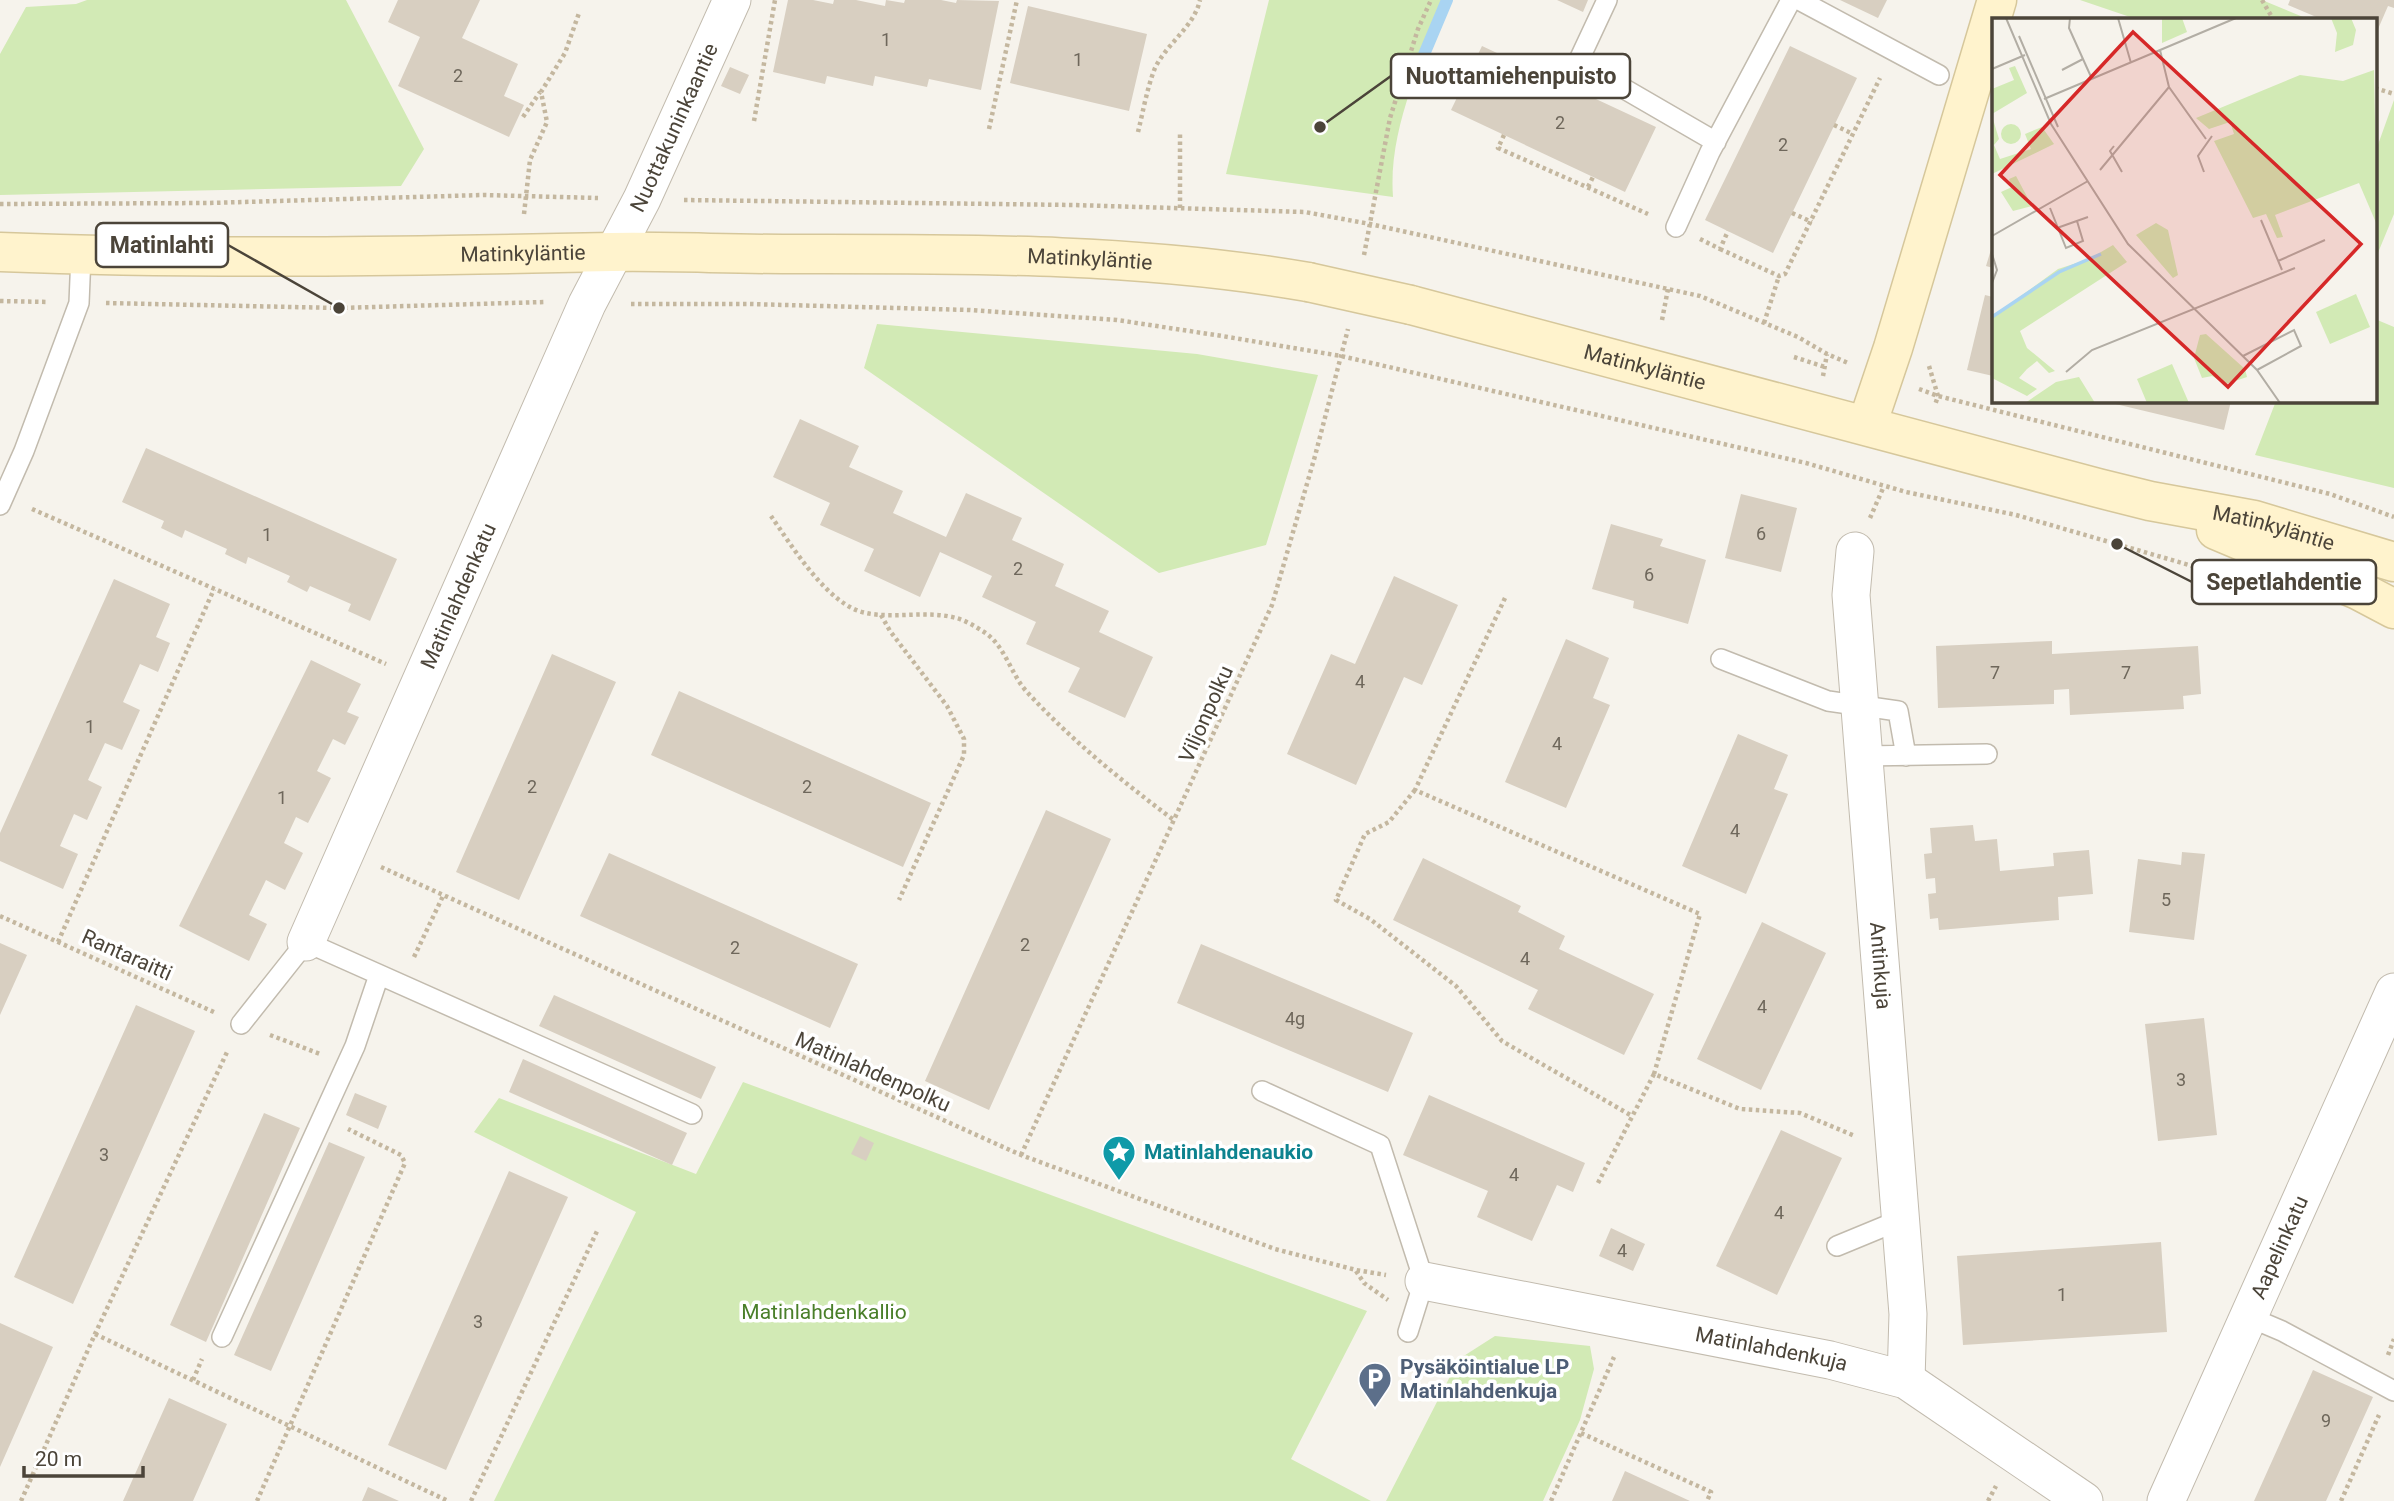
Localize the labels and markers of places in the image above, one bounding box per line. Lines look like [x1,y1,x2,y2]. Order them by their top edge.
callout: Nuottamiehenpuisto [1391,54,1630,98]
callout: Matinlahti [96,223,228,267]
callout: Sepetlahdentie [2192,560,2376,604]
place icon: Matinlahdenaukio [1100,1133,1138,1182]
place label: Matinlahdenaukio [1144,1140,1313,1164]
place label: Pysäköintialue LP Matinlahdenkuja [1400,1355,1569,1403]
parking icon: Pysäköintialue LP Matinlahdenkuja [1356,1360,1394,1409]

